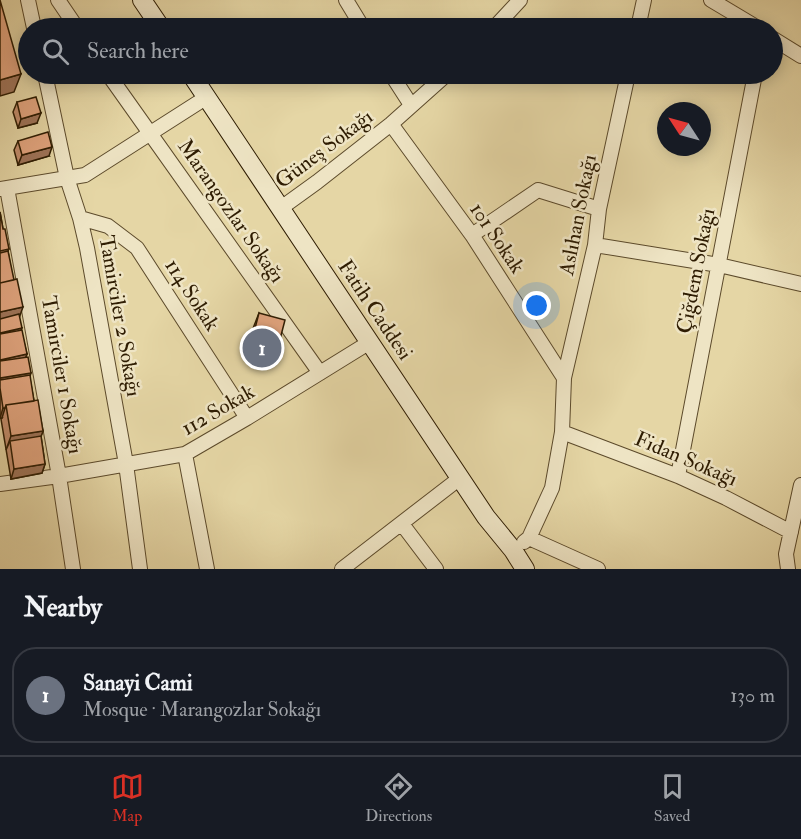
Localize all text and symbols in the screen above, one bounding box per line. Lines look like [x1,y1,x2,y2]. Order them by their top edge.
search box [18,18,783,84]
icon: search [39,35,72,68]
text: Search here [87,37,189,65]
north arrow [657,102,711,156]
street label: Güneş Sokağı [270,103,379,195]
street label: Marangozlar Sokağı [171,134,291,288]
street label: Aslıhan Sokağı [553,152,603,279]
street label: 101 Sokak [463,197,531,279]
street label: Çiğdem Sokağı [671,206,721,336]
street label: Tamirciler 2 Sokağı [93,233,148,399]
street label: 114 Sokak [159,254,225,336]
street label: Fatih Caddesi [332,255,419,366]
your location [522,291,551,320]
street label: Tamirciler 1 Sokağı [35,294,89,456]
pin: 1 [242,326,282,370]
street label: 112 Sokak [176,378,260,442]
street label: Fidan Sokağı [631,425,742,493]
text: Nearby [24,592,102,624]
text: Sanayi Cami [83,669,193,697]
text: 1 [42,683,49,708]
text: 130 m [730,683,775,708]
text: Mosque · Marangozlar Sokağı [83,697,321,722]
tab: Map [111,770,144,826]
tab: Directions [365,770,432,826]
tab: Saved [654,770,690,826]

